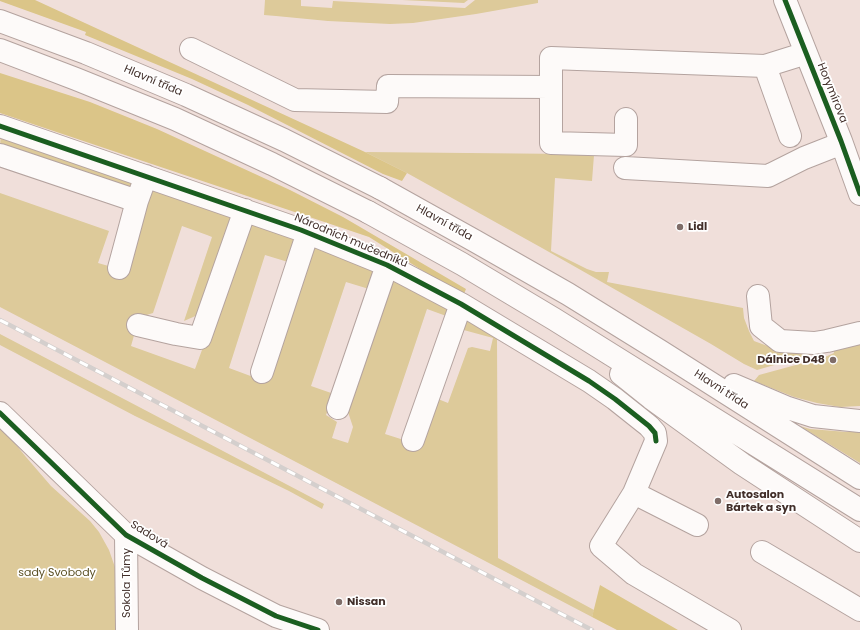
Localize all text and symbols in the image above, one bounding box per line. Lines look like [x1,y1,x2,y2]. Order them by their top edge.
street label: Horymírova [814,61,850,125]
street label: Hlavní třída [122,63,184,99]
street label: Hlavní třída [414,202,474,244]
street label: Národních mučedníků [292,211,410,271]
place label: Lidl [688,220,707,234]
marker: Lidl [675,222,685,232]
place label: Dálnice D48 [757,353,825,367]
marker: Dálnice D48 [828,355,838,365]
street label: Hlavní třída [691,368,751,412]
place label: Autosalon Bártek a syn [726,488,796,514]
marker: Autosalon Bártek a syn [713,496,723,506]
street label: Sadová [128,518,170,552]
street label: Sokola Tůmy [120,548,134,618]
park label: sady Svobody [18,566,96,580]
place label: Nissan [347,595,386,609]
marker: Nissan [334,597,344,607]

